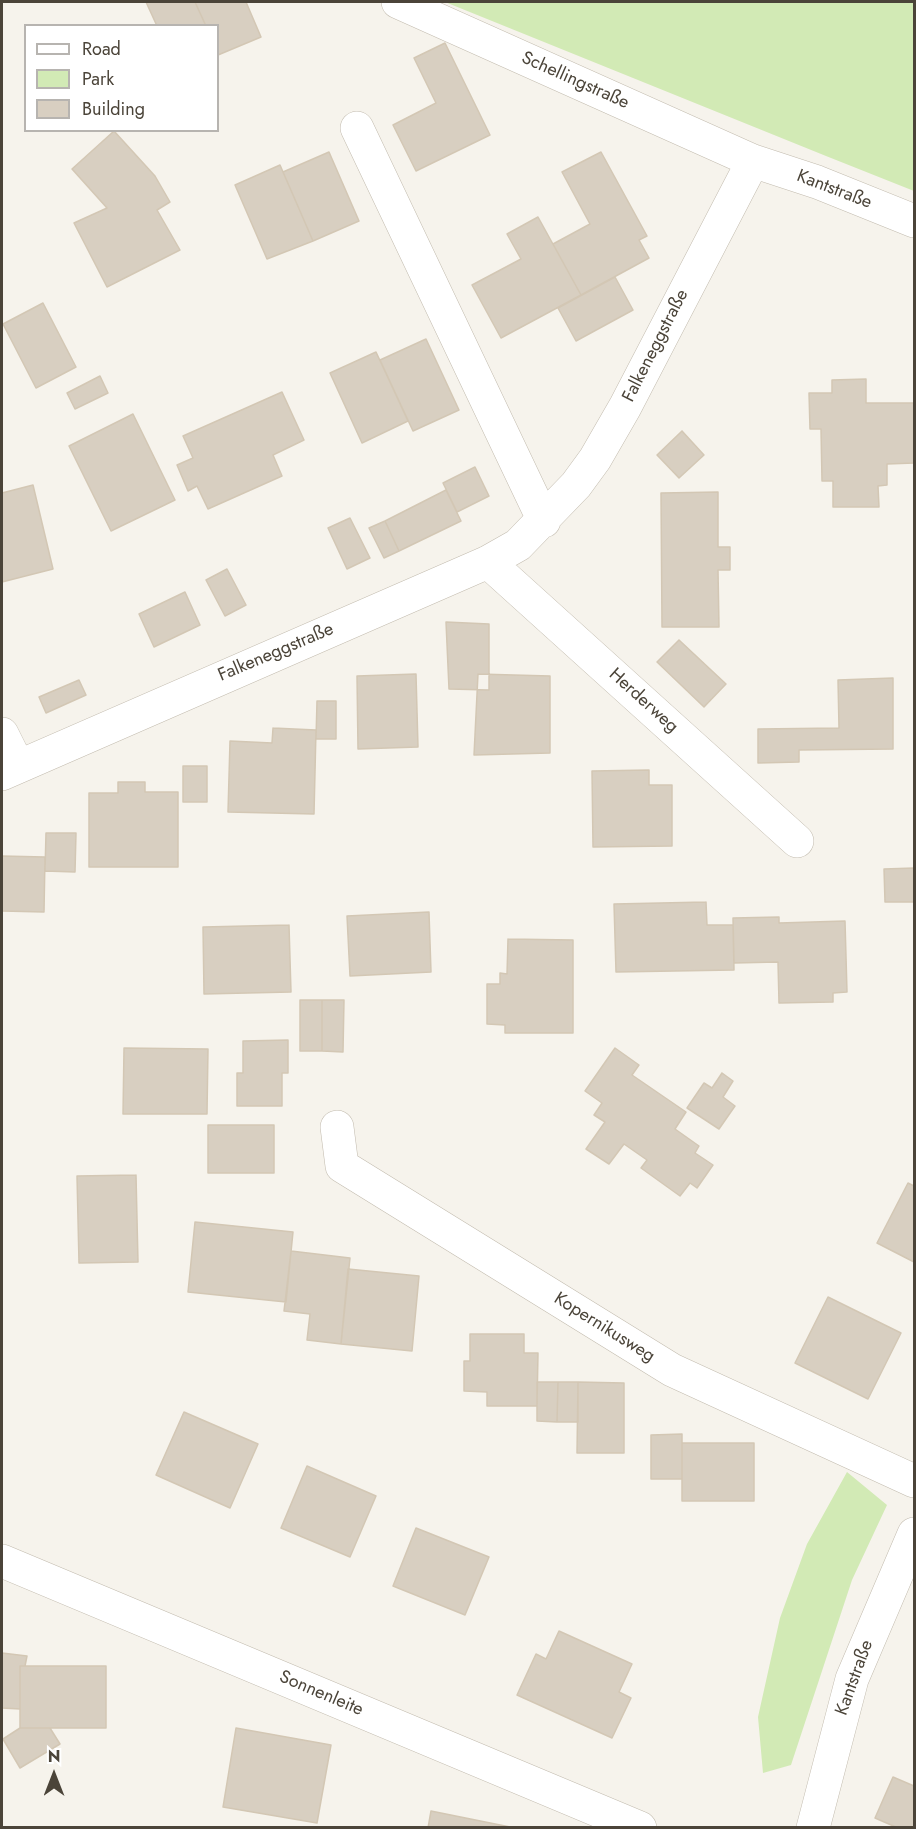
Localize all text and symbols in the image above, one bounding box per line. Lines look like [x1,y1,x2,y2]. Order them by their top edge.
legend [24,24,219,132]
text: Road [82,36,121,62]
street label: Schellingstraße [518,48,632,114]
text: Park [82,66,114,92]
text: Building [82,96,145,122]
street label: Kantstraße [794,166,874,214]
street label: Falkeneggstraße [618,286,694,406]
street label: Falkeneggstraße [215,619,337,687]
street label: Herderweg [604,664,682,738]
street label: Kopernikusweg [549,1288,659,1368]
street label: Kantstraße [831,1637,879,1719]
street label: Sonnenleite [276,1667,366,1721]
north arrow [24,1745,84,1805]
text: N [48,1745,60,1768]

